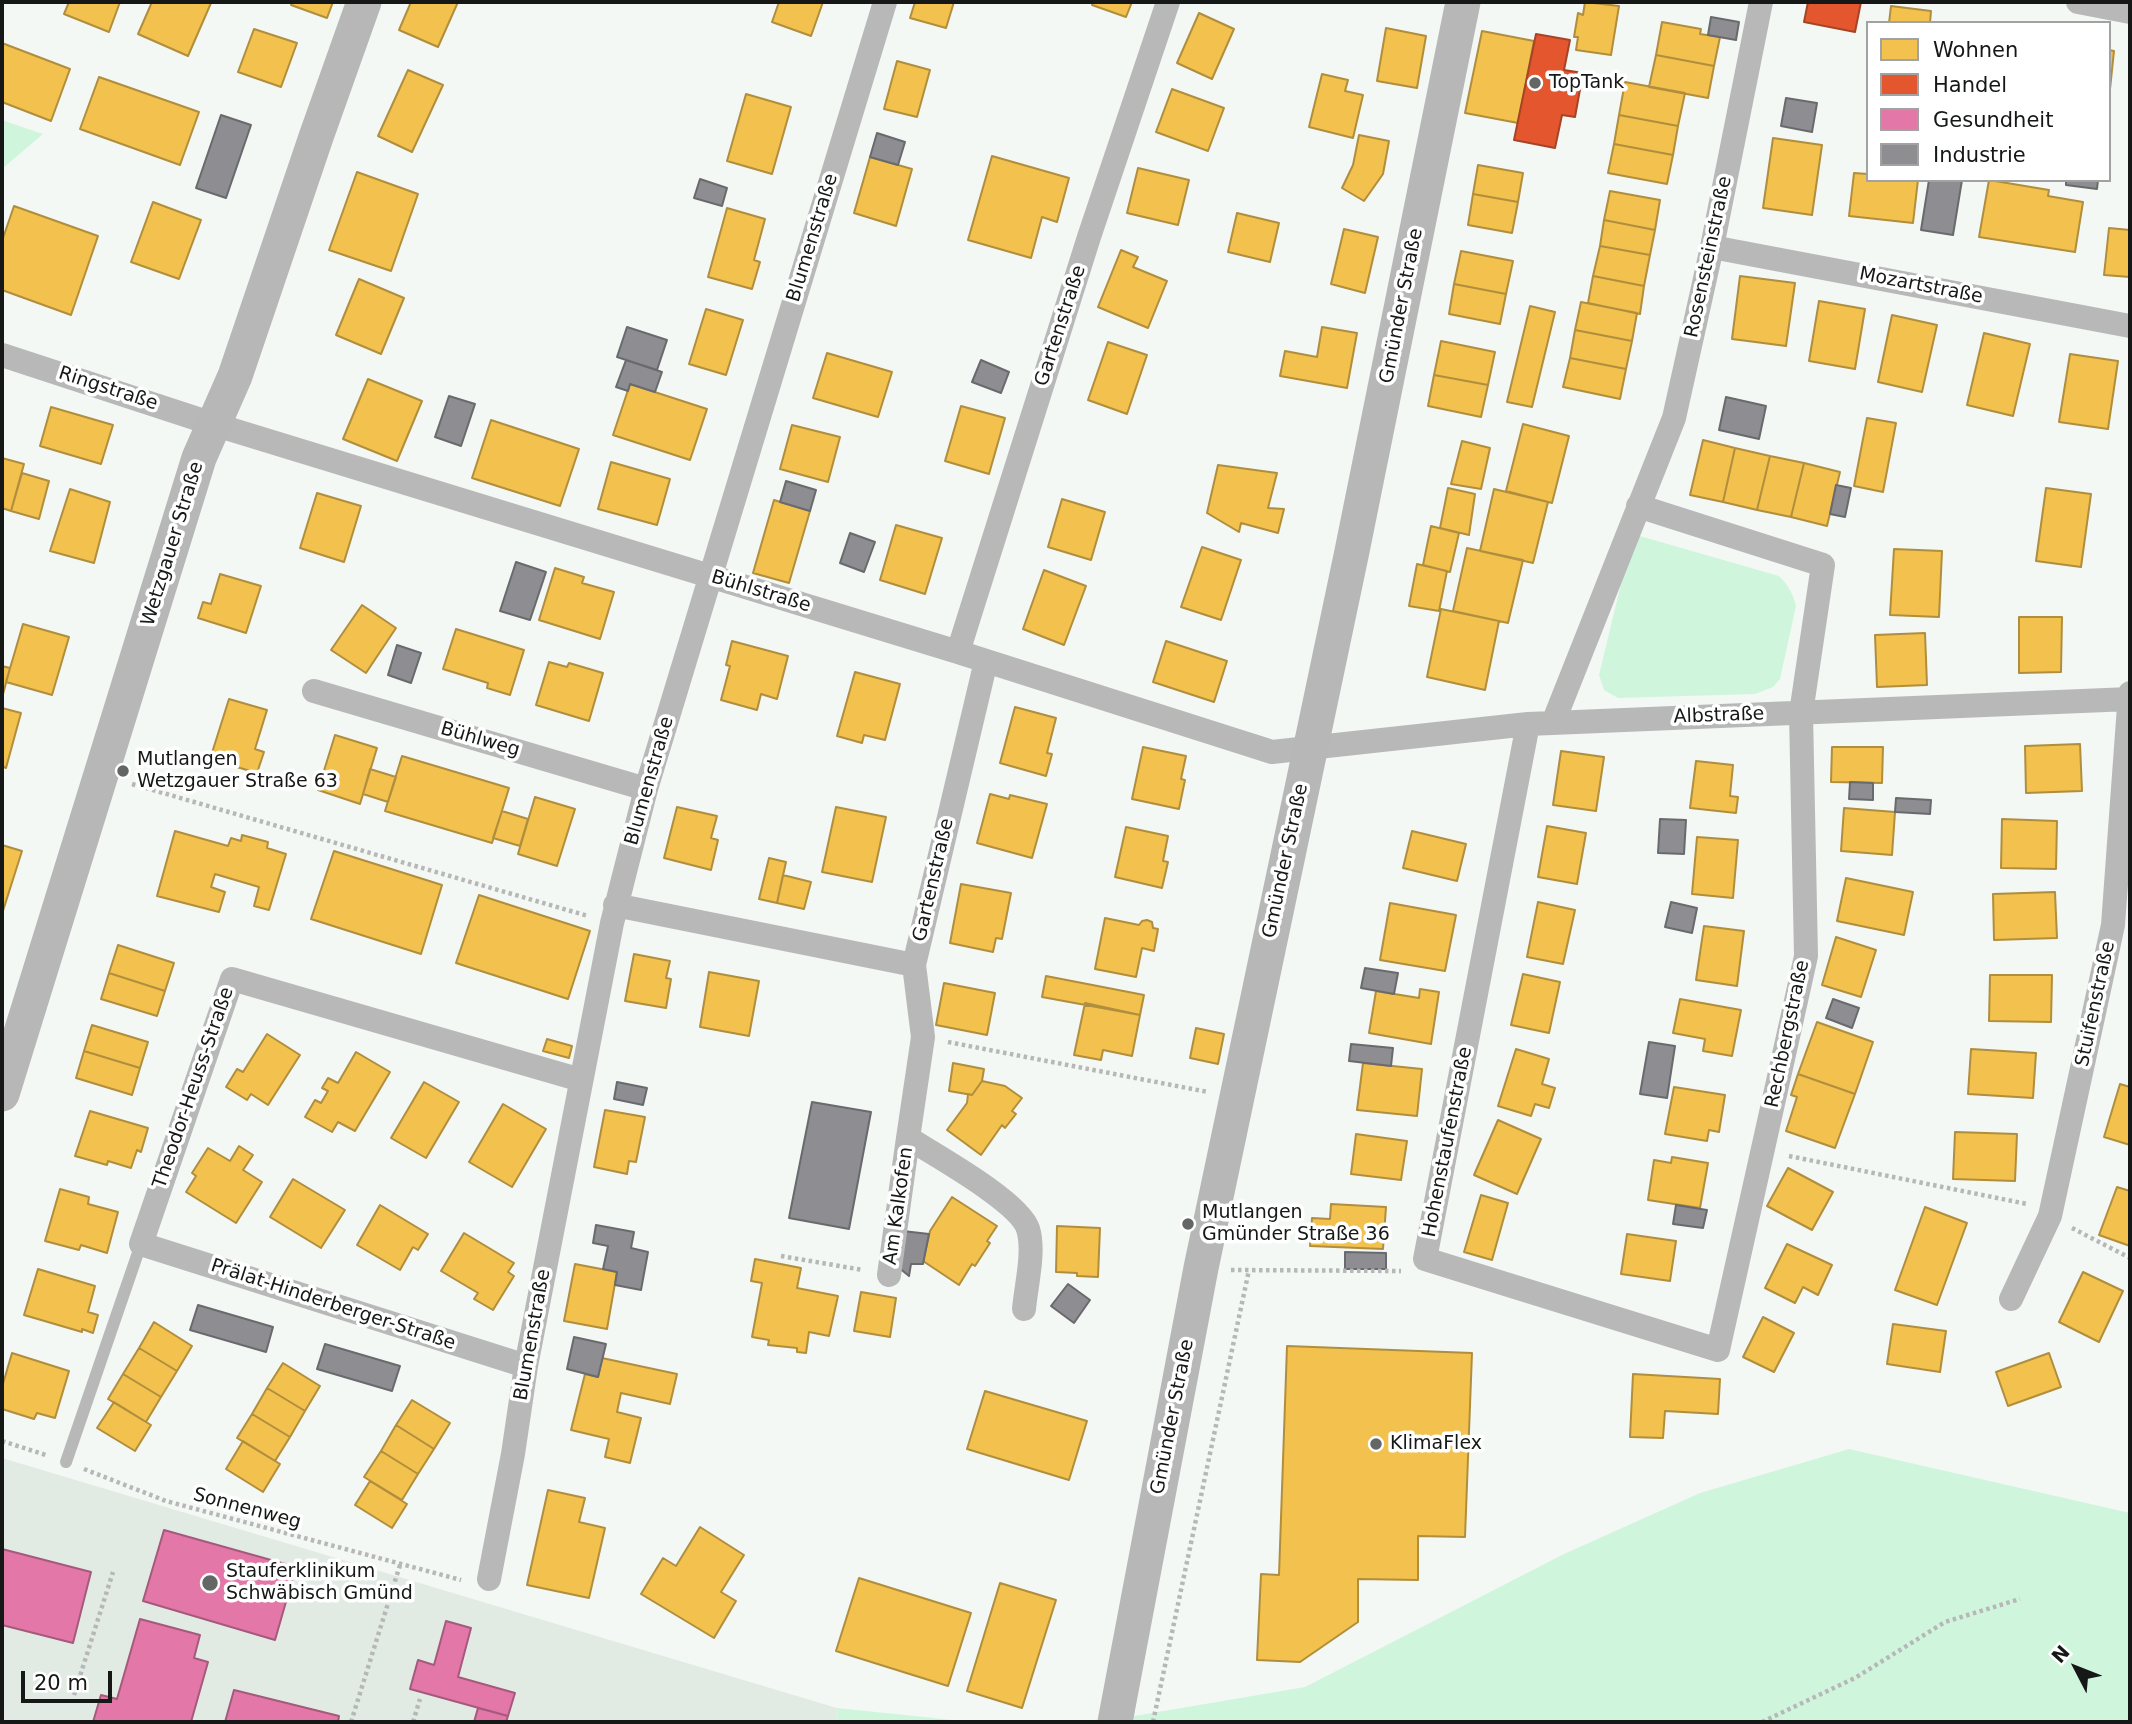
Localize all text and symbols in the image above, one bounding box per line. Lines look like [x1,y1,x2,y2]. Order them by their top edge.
legend [1866,21,2111,182]
text: Wohnen [1933,38,2018,62]
place label: TopTank [1549,72,1624,94]
text: Handel [1933,73,2007,97]
marker: TopTank [1527,75,1543,91]
text: Gesundheit [1933,108,2053,132]
text: Industrie [1933,143,2026,167]
street label: Blumenstraße [783,171,843,305]
street label: Rosensteinstraße [1681,174,1737,340]
street label: Gmünder Straße [1376,227,1428,385]
street label: Gartenstraße [1031,263,1091,389]
street label: Mozartstraße [1857,263,1985,309]
street label: Ringstraße [55,362,161,416]
street label: Wetzgauer Straße [137,459,209,629]
street label: Bühlstraße [708,566,814,618]
street label: Albstraße [1673,703,1765,729]
street label: Blumenstraße [621,714,679,848]
street label: Bühlweg [438,718,522,762]
place label: Mutlangen Wetzgauer Straße 63 [137,749,338,793]
marker: Mutlangen Wetzgauer Straße 63 [115,763,131,779]
street label: Gmünder Straße [1258,782,1314,940]
street label: Gartenstraße [909,816,959,944]
street label: Stuifenstraße [2072,939,2120,1069]
street label: Rechbergstraße [1761,958,1815,1110]
street label: Theodor-Heuss-Straße [149,984,239,1192]
street label: Hohenstaufenstraße [1418,1045,1478,1239]
street label: Am Kalkofen [879,1146,919,1266]
place label: Mutlangen Gmünder Straße 36 [1202,1202,1390,1246]
marker: Mutlangen Gmünder Straße 36 [1180,1216,1196,1232]
street label: Prälat-Hinderberger-Straße [208,1255,458,1355]
street label: Blumenstraße [510,1268,556,1402]
street label: Gmünder Straße [1147,1338,1199,1496]
place label: KlimaFlex [1390,1433,1482,1455]
marker: KlimaFlex [1368,1436,1384,1452]
street label: Sonnenweg [191,1484,303,1534]
place label: Stauferklinikum Schwäbisch Gmünd [226,1561,413,1605]
marker: Stauferklinikum Schwäbisch Gmünd [200,1573,220,1593]
north arrow [2041,1633,2111,1703]
text: N [2047,1641,2074,1667]
scale bar [24,1658,116,1702]
text: 20 m [34,1671,88,1695]

